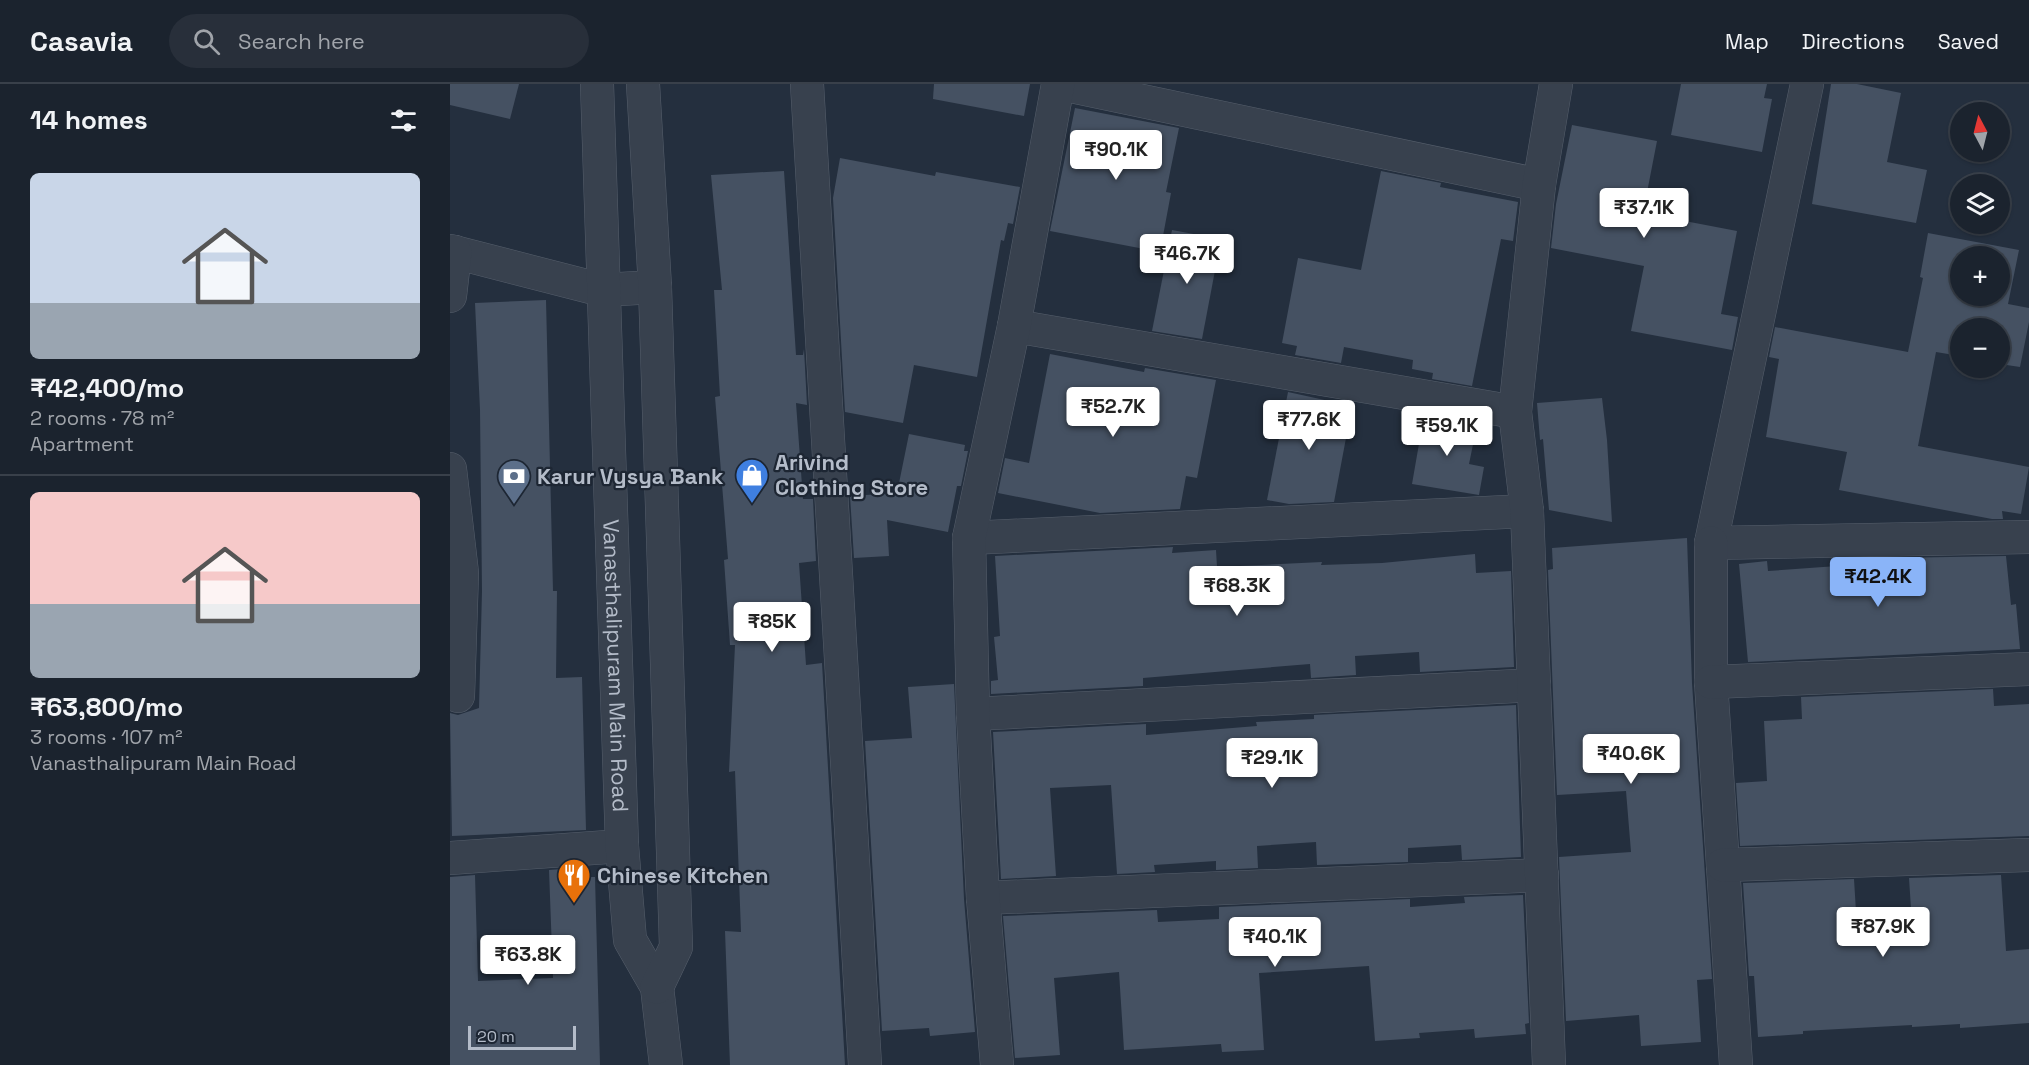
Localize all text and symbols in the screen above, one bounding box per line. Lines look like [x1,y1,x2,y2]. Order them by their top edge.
search box [169,14,589,68]
text: Casavia [30,23,133,59]
icon: search [190,25,223,58]
text: Search here [238,27,365,55]
text: Map [1725,28,1769,55]
text: Directions [1802,28,1905,55]
text: Saved [1938,28,1999,55]
north arrow [1950,102,2010,162]
map controls [1950,102,2010,378]
text: 14 homes [30,103,148,137]
icon: filters [387,104,420,137]
pin: ₹90.1K [1067,130,1165,181]
text: ₹90.1K [1084,136,1148,162]
button: layers [1950,174,2010,234]
pin: ₹37.1K [1595,188,1693,239]
text: ₹37.1K [1614,194,1674,220]
icon: home [171,212,279,320]
pin: ₹46.7K [1138,234,1236,285]
text: ₹46.7K [1154,240,1220,266]
button: + [1950,246,2010,306]
button: − [1950,318,2010,378]
text: ₹42,400/mo [30,371,184,405]
pin: ₹52.7K [1064,387,1162,438]
text: ₹52.7K [1080,393,1146,419]
pin: ₹77.6K [1260,400,1358,451]
text: 2 rooms · 78 m² [30,405,174,431]
text: ₹77.6K [1277,406,1341,432]
pin: ₹59.1K [1398,406,1496,457]
text: ₹59.1K [1415,412,1479,438]
text: Apartment [30,431,134,457]
place label: Arivind Clothing Store [775,448,928,501]
shop icon: Arivind Clothing Store [734,457,770,504]
bank icon: Karur Vysya Bank [496,458,532,505]
place label: Karur Vysya Bank [537,462,724,490]
street label: Vanasthalipuram Main Road [597,519,635,813]
icon: home [171,531,279,639]
pin: ₹42.4K [1829,557,1927,608]
text: ₹42.4K [1844,563,1912,589]
pin: ₹68.3K [1188,566,1286,617]
text: ₹68.3K [1203,572,1271,598]
pin: ₹85K [736,602,808,653]
text: ₹85K [748,608,796,634]
text: ₹63,800/mo [30,690,183,724]
text: 3 rooms · 107 m² [30,724,183,750]
pin: ₹40.6K [1582,734,1680,785]
pin: ₹29.1K [1223,738,1321,789]
text: ₹40.6K [1597,740,1665,766]
text: ₹29.1K [1241,744,1303,770]
text: Vanasthalipuram Main Road [30,750,296,776]
restaurant icon: Chinese Kitchen [556,857,592,904]
place label: Chinese Kitchen [597,861,769,889]
pin: ₹87.9K [1834,907,1932,958]
text: ₹87.9K [1851,913,1915,939]
pin: ₹40.1K [1226,917,1324,968]
text: ₹40.1K [1243,923,1307,949]
pin: ₹63.8K [479,935,577,986]
text: ₹63.8K [494,941,562,967]
scale bar [468,1023,576,1050]
text: 20 m [477,1026,515,1047]

